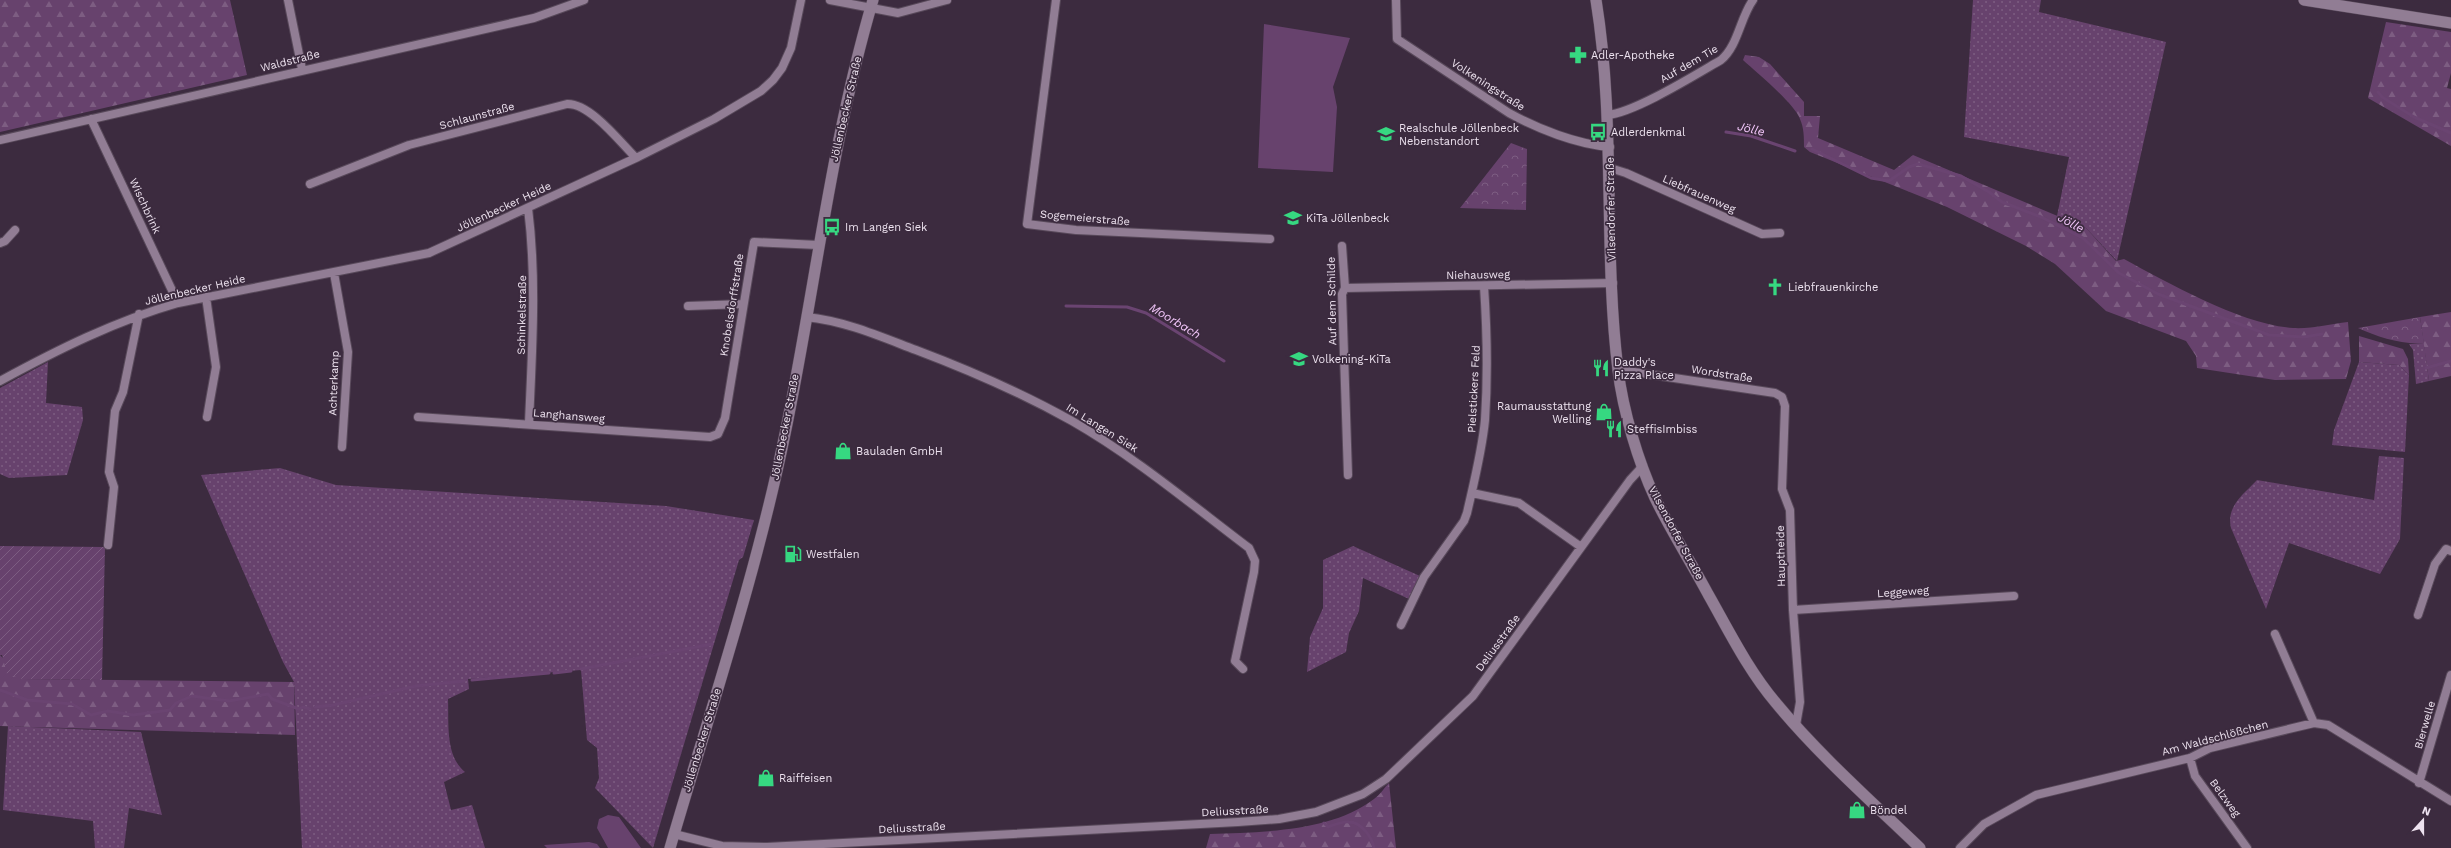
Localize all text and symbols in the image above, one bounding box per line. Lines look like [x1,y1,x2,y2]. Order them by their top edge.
street label: Auf dem Tie [1658,42,1720,86]
pharmacy icon: Adler-Apotheke [1568,45,1588,65]
street label: Waldstraße [259,47,321,75]
place label: Adler-Apotheke [1591,49,1675,62]
street label: Jöllenbecker Straße [828,55,864,163]
street label: Volkeningstraße [1449,56,1527,114]
street label: Schlaunstraße [438,100,516,132]
water label: Jölle [1736,119,1766,139]
place label: Realschule Jöllenbeck Nebenstandort [1399,122,1519,148]
bus stop icon: Adlerdenkmal [1588,122,1608,142]
school or university icon: Realschule Jöllenbeck Nebenstandort [1376,124,1396,144]
place label: Adlerdenkmal [1611,126,1686,139]
street label: Vilsendorfer Straße [1604,157,1618,261]
street label: Liebfrauenweg [1660,172,1738,216]
street label: Wischbrink [127,176,163,236]
street label: Jöllenbecker Heide [455,179,553,235]
street label: Sogemeierstraße [1039,208,1131,228]
school or university icon: KiTa Jöllenbeck [1283,208,1303,228]
water label: Jölle [2056,210,2087,236]
place label: KiTa Jöllenbeck [1306,212,1389,225]
bus stop icon: Im Langen Siek [822,217,842,237]
place label: Im Langen Siek [845,221,927,234]
street label: Knobelsdorffstraße [717,253,747,357]
street label: Auf dem Schilde [1325,257,1339,345]
street label: Niehausweg [1446,268,1510,282]
street label: Jöllenbecker Heide [143,272,247,308]
street label: Schinkelstraße [515,275,529,355]
church icon: Liebfrauenkirche [1765,277,1785,297]
place label: Liebfrauenkirche [1788,281,1878,294]
water label: Moorbach [1147,300,1203,342]
street label: Pielstickers Feld [1465,345,1483,433]
school or university icon: Volkening-KiTa [1289,349,1309,369]
street label: Achterkamp [326,350,342,416]
place label: Volkening-KiTa [1312,353,1391,366]
place label: Daddy's Pizza Place [1614,356,1674,382]
restaurant icon: Daddy's Pizza Place [1591,358,1611,378]
street label: Wordstraße [1690,363,1754,385]
street label: Jöllenbecker Straße [768,373,802,481]
place label: Raumausstattung Welling [1497,400,1591,426]
street label: Im Langen Siek [1064,401,1140,455]
shop icon: Raumausstattung Welling [1594,402,1614,422]
street label: Langhansweg [533,406,606,426]
restaurant icon: SteffisImbiss [1604,419,1624,439]
place label: SteffisImbiss [1627,423,1698,436]
shop icon: Bauladen GmbH [833,441,853,461]
place label: Bauladen GmbH [856,445,943,458]
street label: Vilsendorfer Straße [1646,484,1706,582]
street label: Hauptheide [1774,525,1788,587]
fuel station icon: Westfalen [783,544,803,564]
place label: Westfalen [806,548,859,561]
street label: Leggeweg [1877,584,1929,600]
street label: Deliusstraße [1473,612,1523,674]
street label: Jöllenbecker Straße [680,687,724,793]
street label: Bierwelle [2412,699,2438,751]
street label: Am Waldschlößchen [2160,718,2270,758]
shop icon: Raiffeisen [756,768,776,788]
place label: Raiffeisen [779,772,832,785]
street label: Belzweg [2207,776,2243,820]
shop icon: Böndel [1847,800,1867,820]
north arrow [2403,800,2443,840]
street label: Deliusstraße [1201,803,1269,819]
place label: Böndel [1870,804,1908,817]
text: N [2420,804,2433,819]
street label: Deliusstraße [878,820,946,836]

